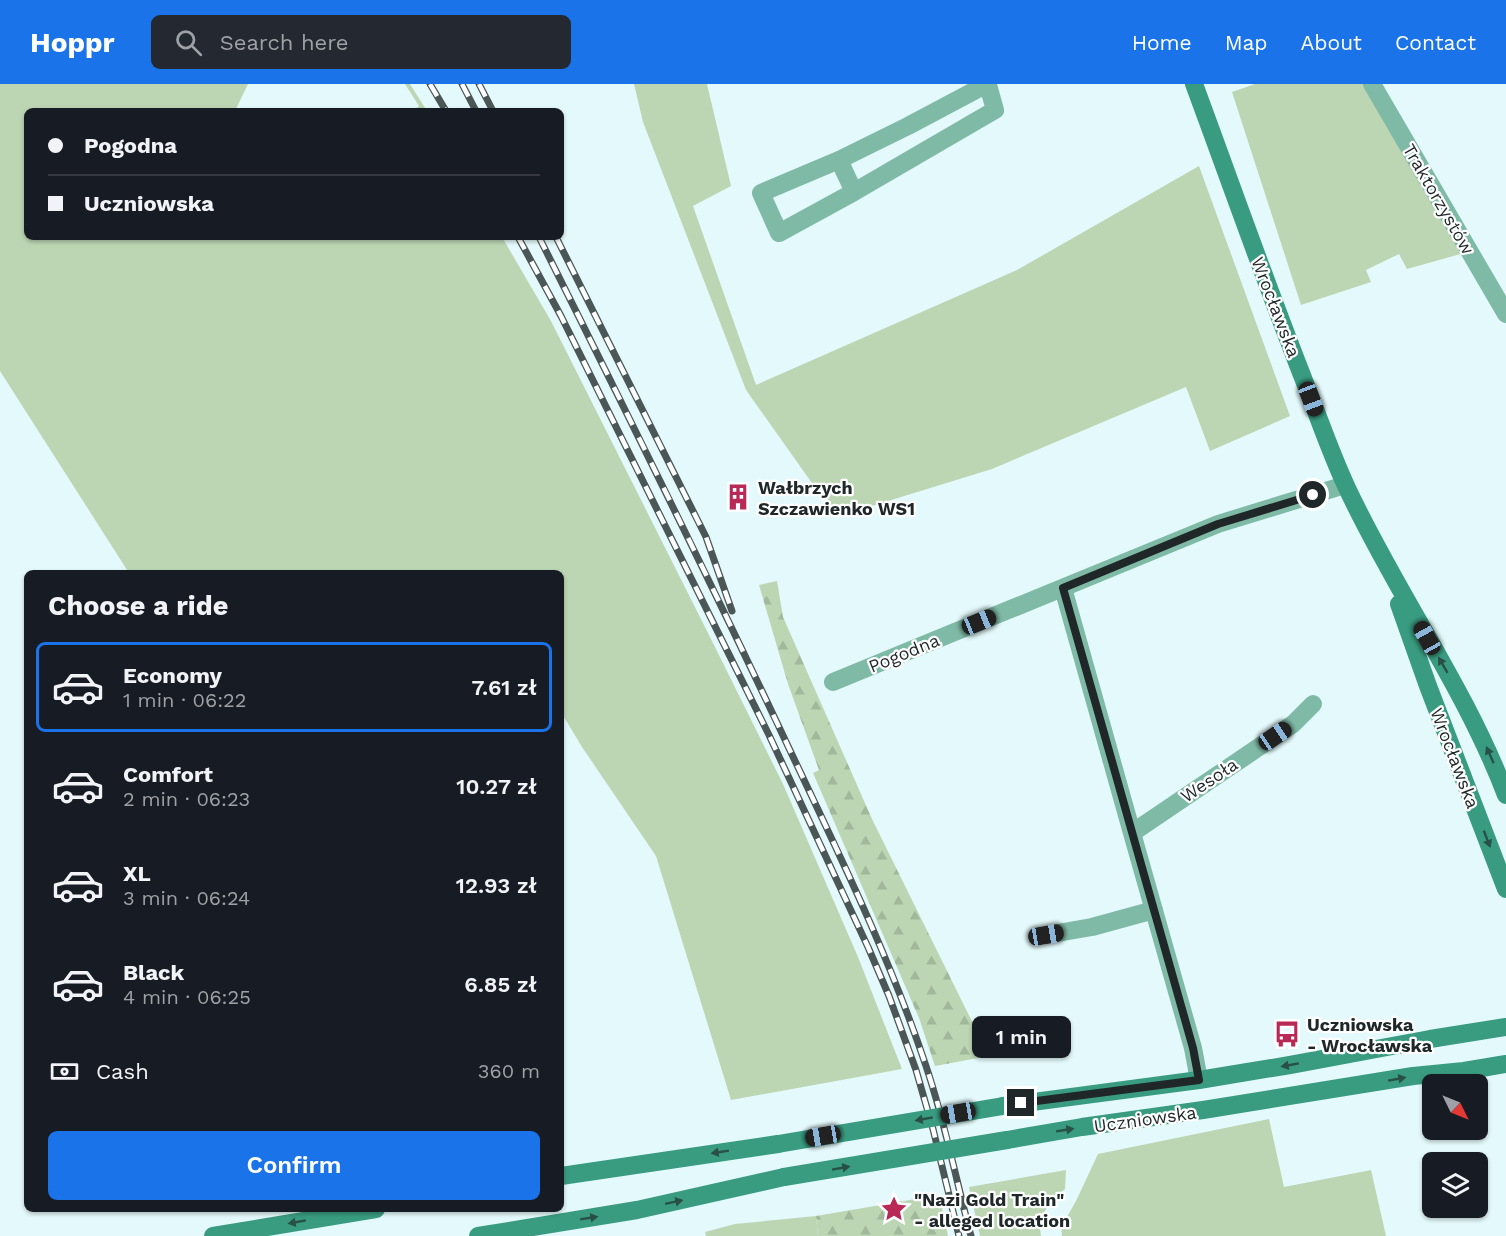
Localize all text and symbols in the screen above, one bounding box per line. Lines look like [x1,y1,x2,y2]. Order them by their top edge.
search box [151,15,571,69]
text: Hoppr [30,26,115,59]
icon: search [172,26,205,59]
text: Search here [220,30,349,55]
text: Home [1132,30,1192,55]
text: Map [1225,30,1268,55]
text: About [1301,30,1362,55]
text: Contact [1395,30,1476,55]
text: Pogodna [84,133,177,158]
street label: Traktorzystów [1399,140,1479,258]
text: Uczniowska [84,191,214,216]
street label: Wrocławska [1247,254,1305,360]
car [1296,379,1326,419]
place label: Wałbrzych Szczawienko WS1 [758,477,915,519]
route start [1299,481,1326,508]
building icon: Wałbrzych Szczawienko WS1 [723,482,753,512]
text: Choose a ride [48,590,228,622]
car [959,607,999,637]
car [1410,618,1444,658]
street label: Pogodna [865,629,943,677]
one-way arrow [1438,657,1448,674]
icon: car [51,660,105,714]
text: Economy [123,663,222,688]
text: 7.61 zł [471,675,537,700]
text: 1 min · 06:22 [123,688,246,712]
street label: Wrocławska [1426,705,1484,811]
car [1255,718,1295,754]
one-way arrow [1486,747,1495,764]
street label: Wesoła [1176,753,1242,807]
icon: car [51,759,105,813]
text: Comfort [123,762,213,787]
text: 10.27 zł [456,774,537,799]
text: 2 min · 06:23 [123,787,250,811]
one-way arrow [1482,830,1492,848]
icon: car [51,858,105,912]
text: XL [123,861,151,886]
text: 12.93 zł [456,873,537,898]
text: 3 min · 06:24 [123,886,250,910]
car [1027,923,1065,947]
icon: car [51,957,105,1011]
text: Black [123,960,184,985]
text: 6.85 zł [464,972,537,997]
text: 4 min · 06:25 [123,985,251,1009]
place label: Uczniowska - Wrocławska [1307,1014,1433,1056]
callout: 1 min [972,1016,1070,1058]
bus stop icon: Uczniowska - Wrocławska [1272,1019,1302,1049]
text: 1 min [996,1025,1047,1049]
icon: cash [48,1055,81,1088]
text: Cash [96,1059,149,1084]
text: 360 m [478,1059,540,1083]
one-way arrow [1280,1061,1299,1070]
one-way arrow [1388,1074,1407,1083]
north arrow [1422,1074,1488,1140]
map controls [1422,1074,1488,1218]
route end [1007,1089,1034,1116]
car [939,1101,977,1125]
street label: Uczniowska [1092,1101,1198,1137]
one-way arrow [915,1115,934,1124]
car [804,1124,842,1148]
one-way arrow [1056,1125,1075,1134]
button: Confirm [48,1131,540,1200]
one-way arrow [710,1148,729,1157]
button: layers [1422,1152,1488,1218]
one-way arrow [832,1163,851,1172]
place label: "Nazi Gold Train" - alleged location [914,1189,1070,1231]
place icon: "Nazi Gold Train" - alleged location [879,1194,909,1224]
one-way arrow [665,1197,684,1206]
one-way arrow [579,1213,598,1222]
one-way arrow [287,1218,306,1227]

